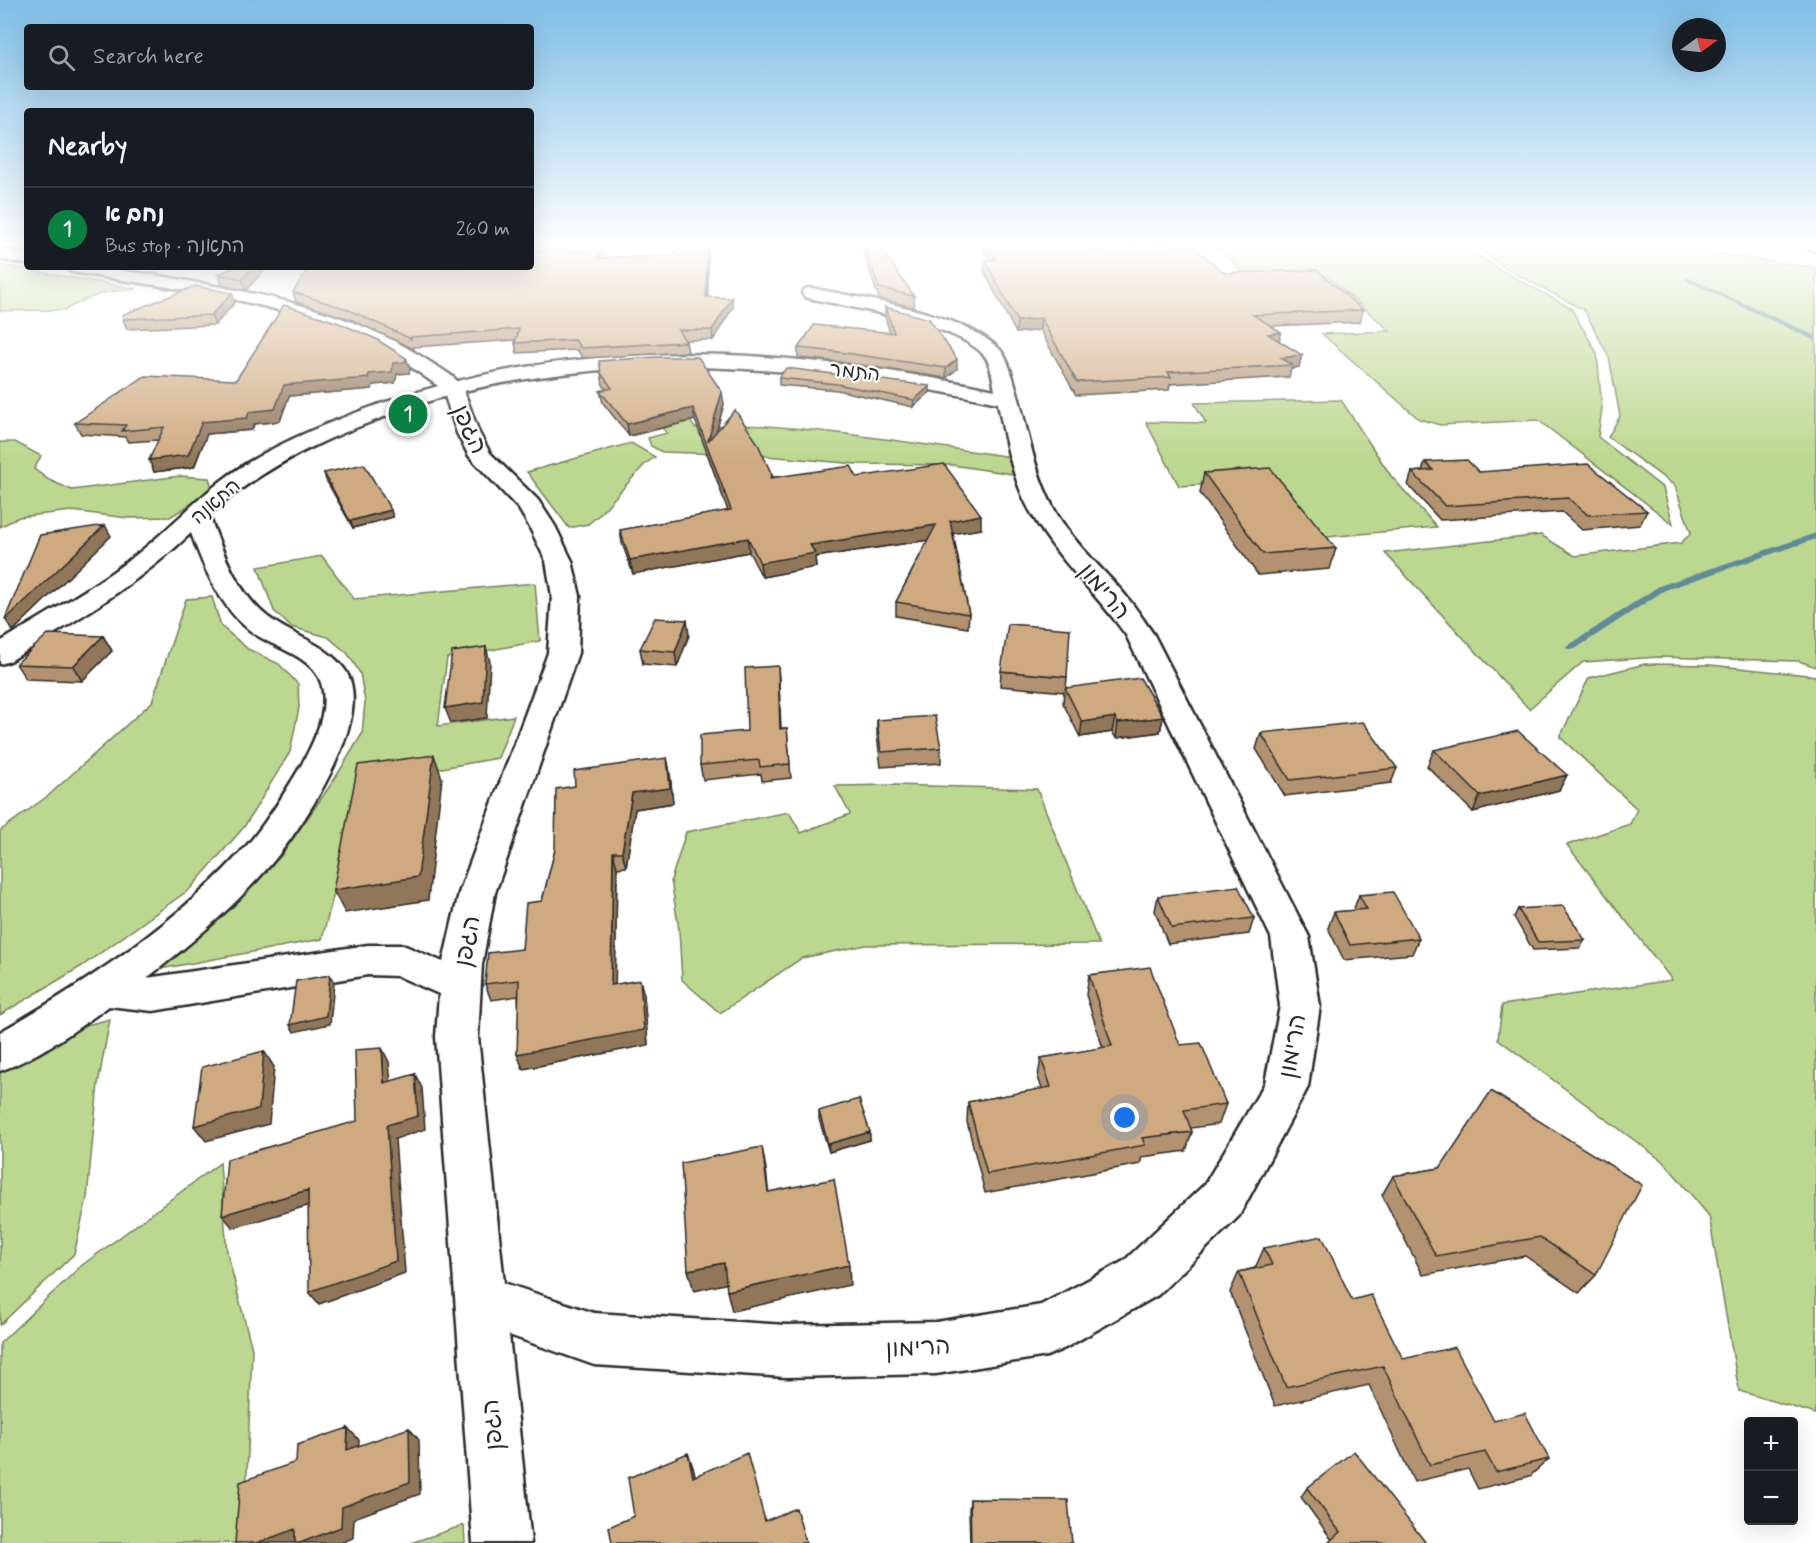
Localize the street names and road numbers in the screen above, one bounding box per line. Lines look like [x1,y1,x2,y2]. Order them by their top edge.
street label: התמר [828,356,881,389]
street label: הגפן [444,400,494,459]
street label: התאנה [185,473,247,531]
street label: הרימון [1071,557,1137,627]
street label: הגפן [448,913,489,969]
street label: הרימון [1273,1012,1314,1081]
street label: הרימון [885,1331,951,1366]
street label: הגפן [476,1398,511,1452]

